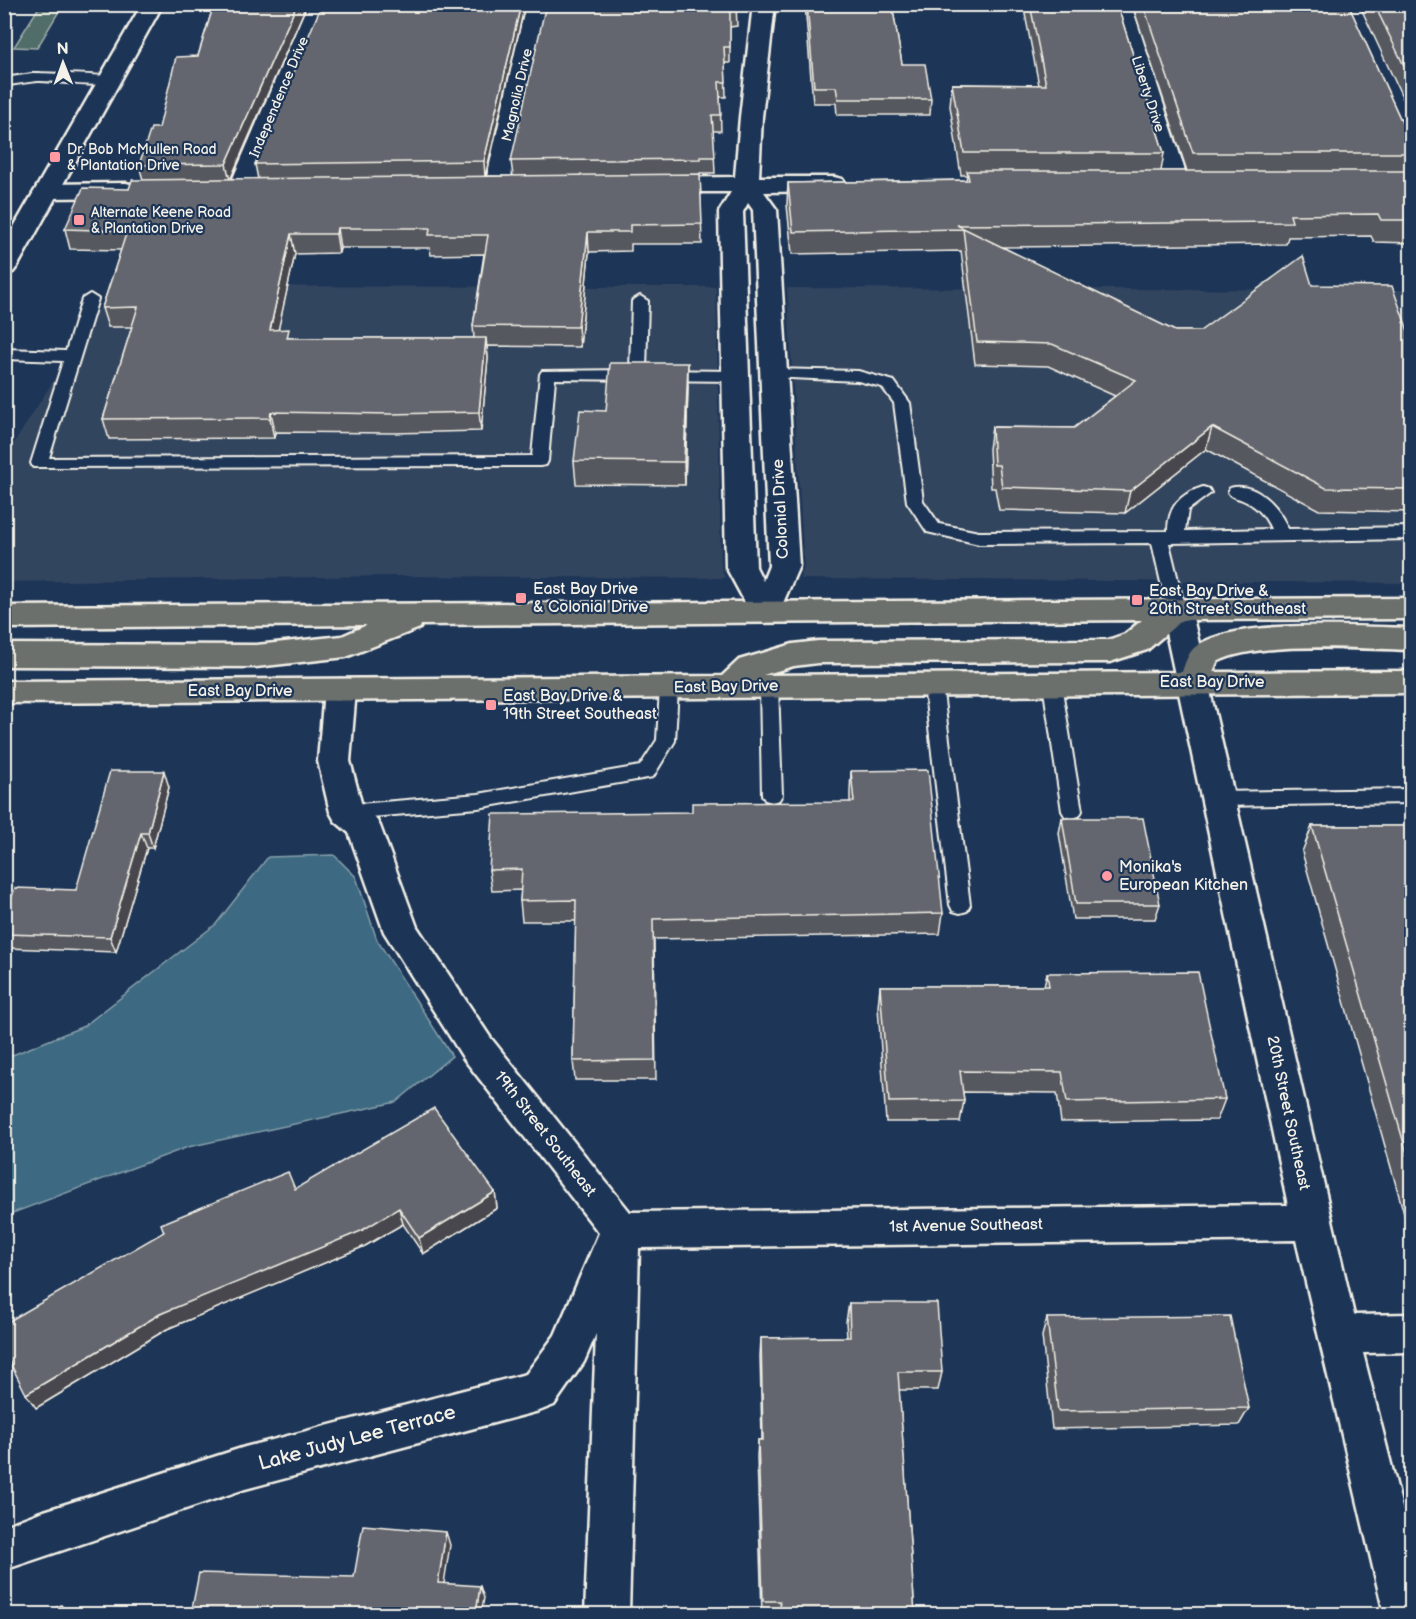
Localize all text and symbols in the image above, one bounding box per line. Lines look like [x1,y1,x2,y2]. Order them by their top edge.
north arrow [33,33,93,93]
street label: Independence Drive [246,34,312,160]
text: N [57,40,69,59]
street label: Magnolia Drive [498,47,536,143]
street label: Liberty Drive [1128,54,1168,134]
place label: Dr. Bob McMullen Road & Plantation Drive [67,141,217,174]
marker: Dr. Bob McMullen Road & Plantation Drive [48,150,62,164]
place label: Alternate Keene Road & Plantation Drive [91,204,231,237]
marker: Alternate Keene Road & Plantation Drive [72,213,86,227]
street label: Colonial Drive [769,458,793,560]
place label: East Bay Drive & Colonial Drive [533,580,649,617]
place label: East Bay Drive & 20th Street Southeast [1149,582,1306,619]
marker: East Bay Drive & Colonial Drive [514,591,528,605]
marker: East Bay Drive & 20th Street Southeast [1130,593,1144,607]
street label: East Bay Drive [1160,673,1265,692]
street label: East Bay Drive [673,677,779,697]
street label: East Bay Drive [188,682,293,701]
place label: East Bay Drive & 19th Street Southeast [503,687,657,724]
marker: East Bay Drive & 19th Street Southeast [484,698,498,712]
place label: Monika's European Kitchen [1119,858,1248,895]
marker: Monika's European Kitchen [1100,869,1114,883]
street label: 20th Street Southeast [1262,1034,1314,1192]
street label: 19th Street Southeast [490,1068,600,1201]
street label: 1st Avenue Southeast [889,1215,1043,1237]
street label: Lake Judy Lee Terrace [256,1400,458,1476]

